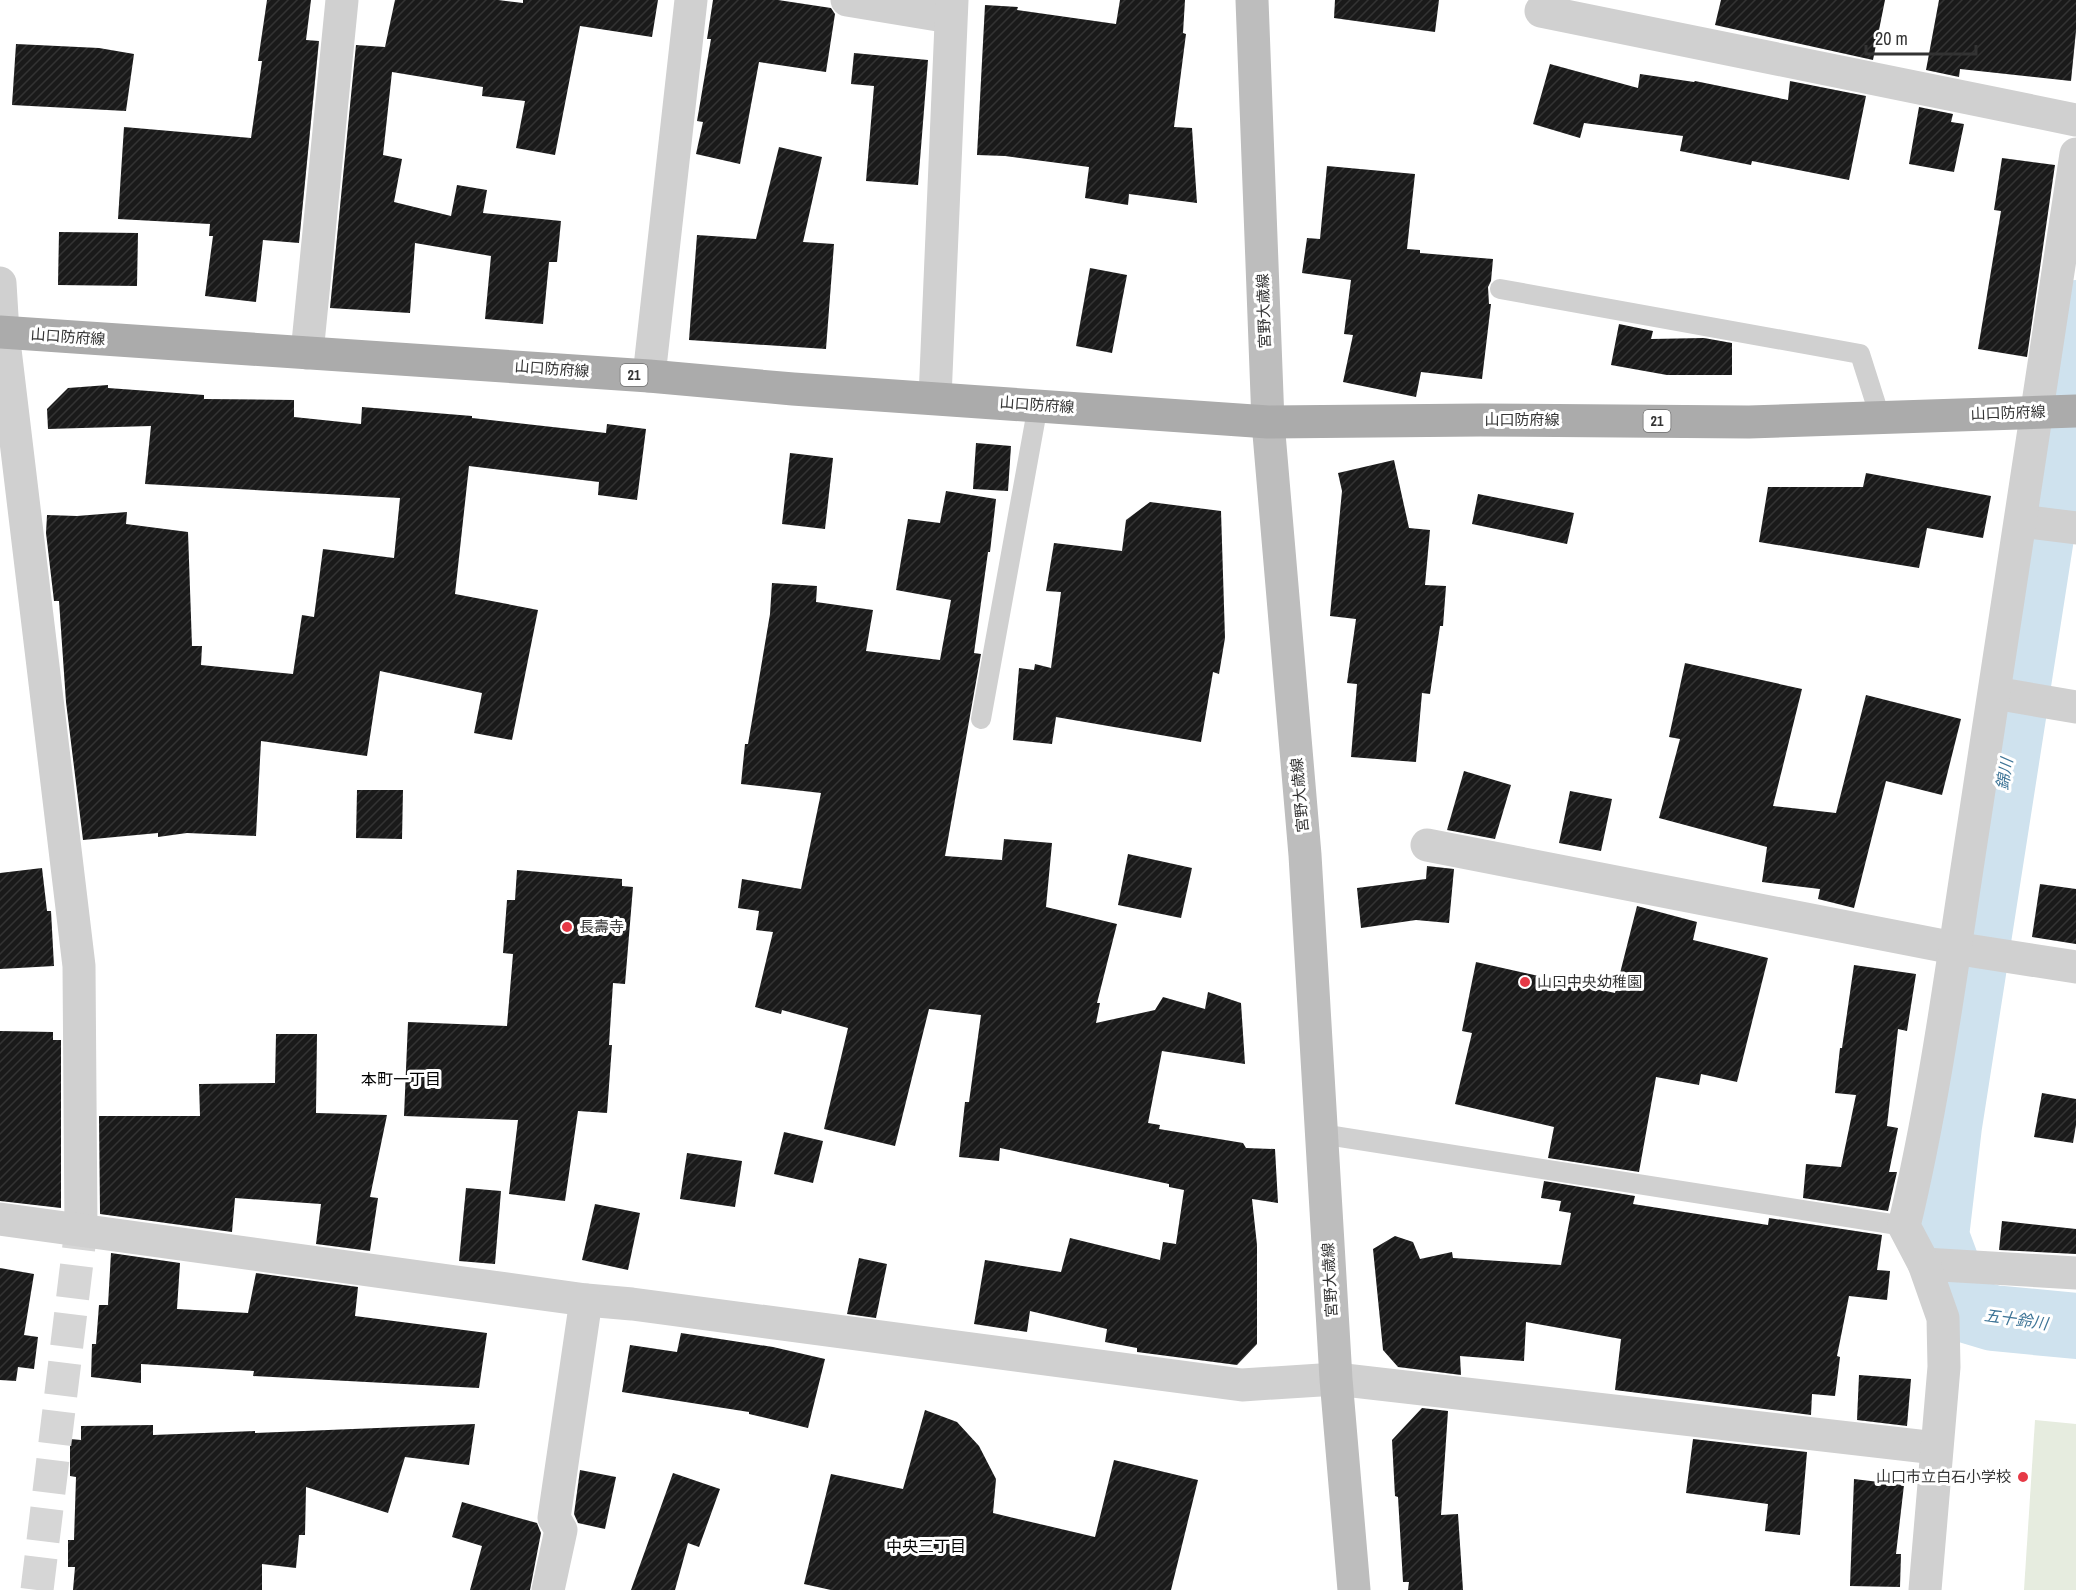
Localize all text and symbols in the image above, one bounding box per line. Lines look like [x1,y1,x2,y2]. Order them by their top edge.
scale bar [1866,18,1976,56]
text: 20 m [1875,26,1908,51]
street label: 宮野大歳線 [1252,273,1275,349]
street label: 山口防府線 [30,323,106,350]
street label: 山口防府線 [514,355,590,382]
road number: 21 [620,364,648,386]
street label: 山口防府線 [999,391,1075,418]
street label: 山口防府線 [1970,401,2046,424]
street label: 山口防府線 [1484,409,1560,430]
road number: 21 [1644,410,1670,432]
water label: 錦川 [1991,755,2018,792]
street label: 宮野大歳線 [1286,757,1313,833]
place label: 長壽寺 [579,916,624,937]
marker: 長壽寺 [560,920,574,934]
place label: 山口中央幼稚園 [1537,971,1642,992]
marker: 山口中央幼稚園 [1518,975,1532,989]
district label: 本町一丁目 [361,1068,441,1090]
street label: 宮野大歳線 [1317,1242,1342,1318]
water label: 五十鈴川 [1983,1304,2051,1335]
place label: 山口市立白石小学校 [1876,1466,2011,1487]
marker: 山口市立白石小学校 [2016,1470,2030,1484]
district label: 中央三丁目 [886,1535,966,1557]

